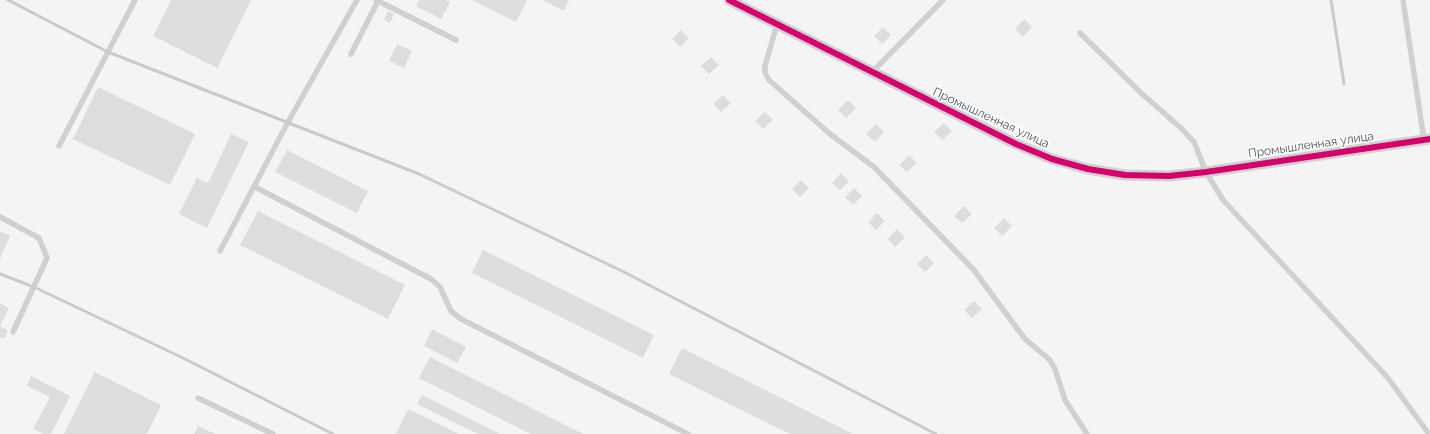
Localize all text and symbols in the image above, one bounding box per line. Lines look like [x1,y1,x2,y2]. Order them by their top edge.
street label: Промышленная улица [930,85,1052,151]
street label: Промышленная улица [1247,129,1375,161]

